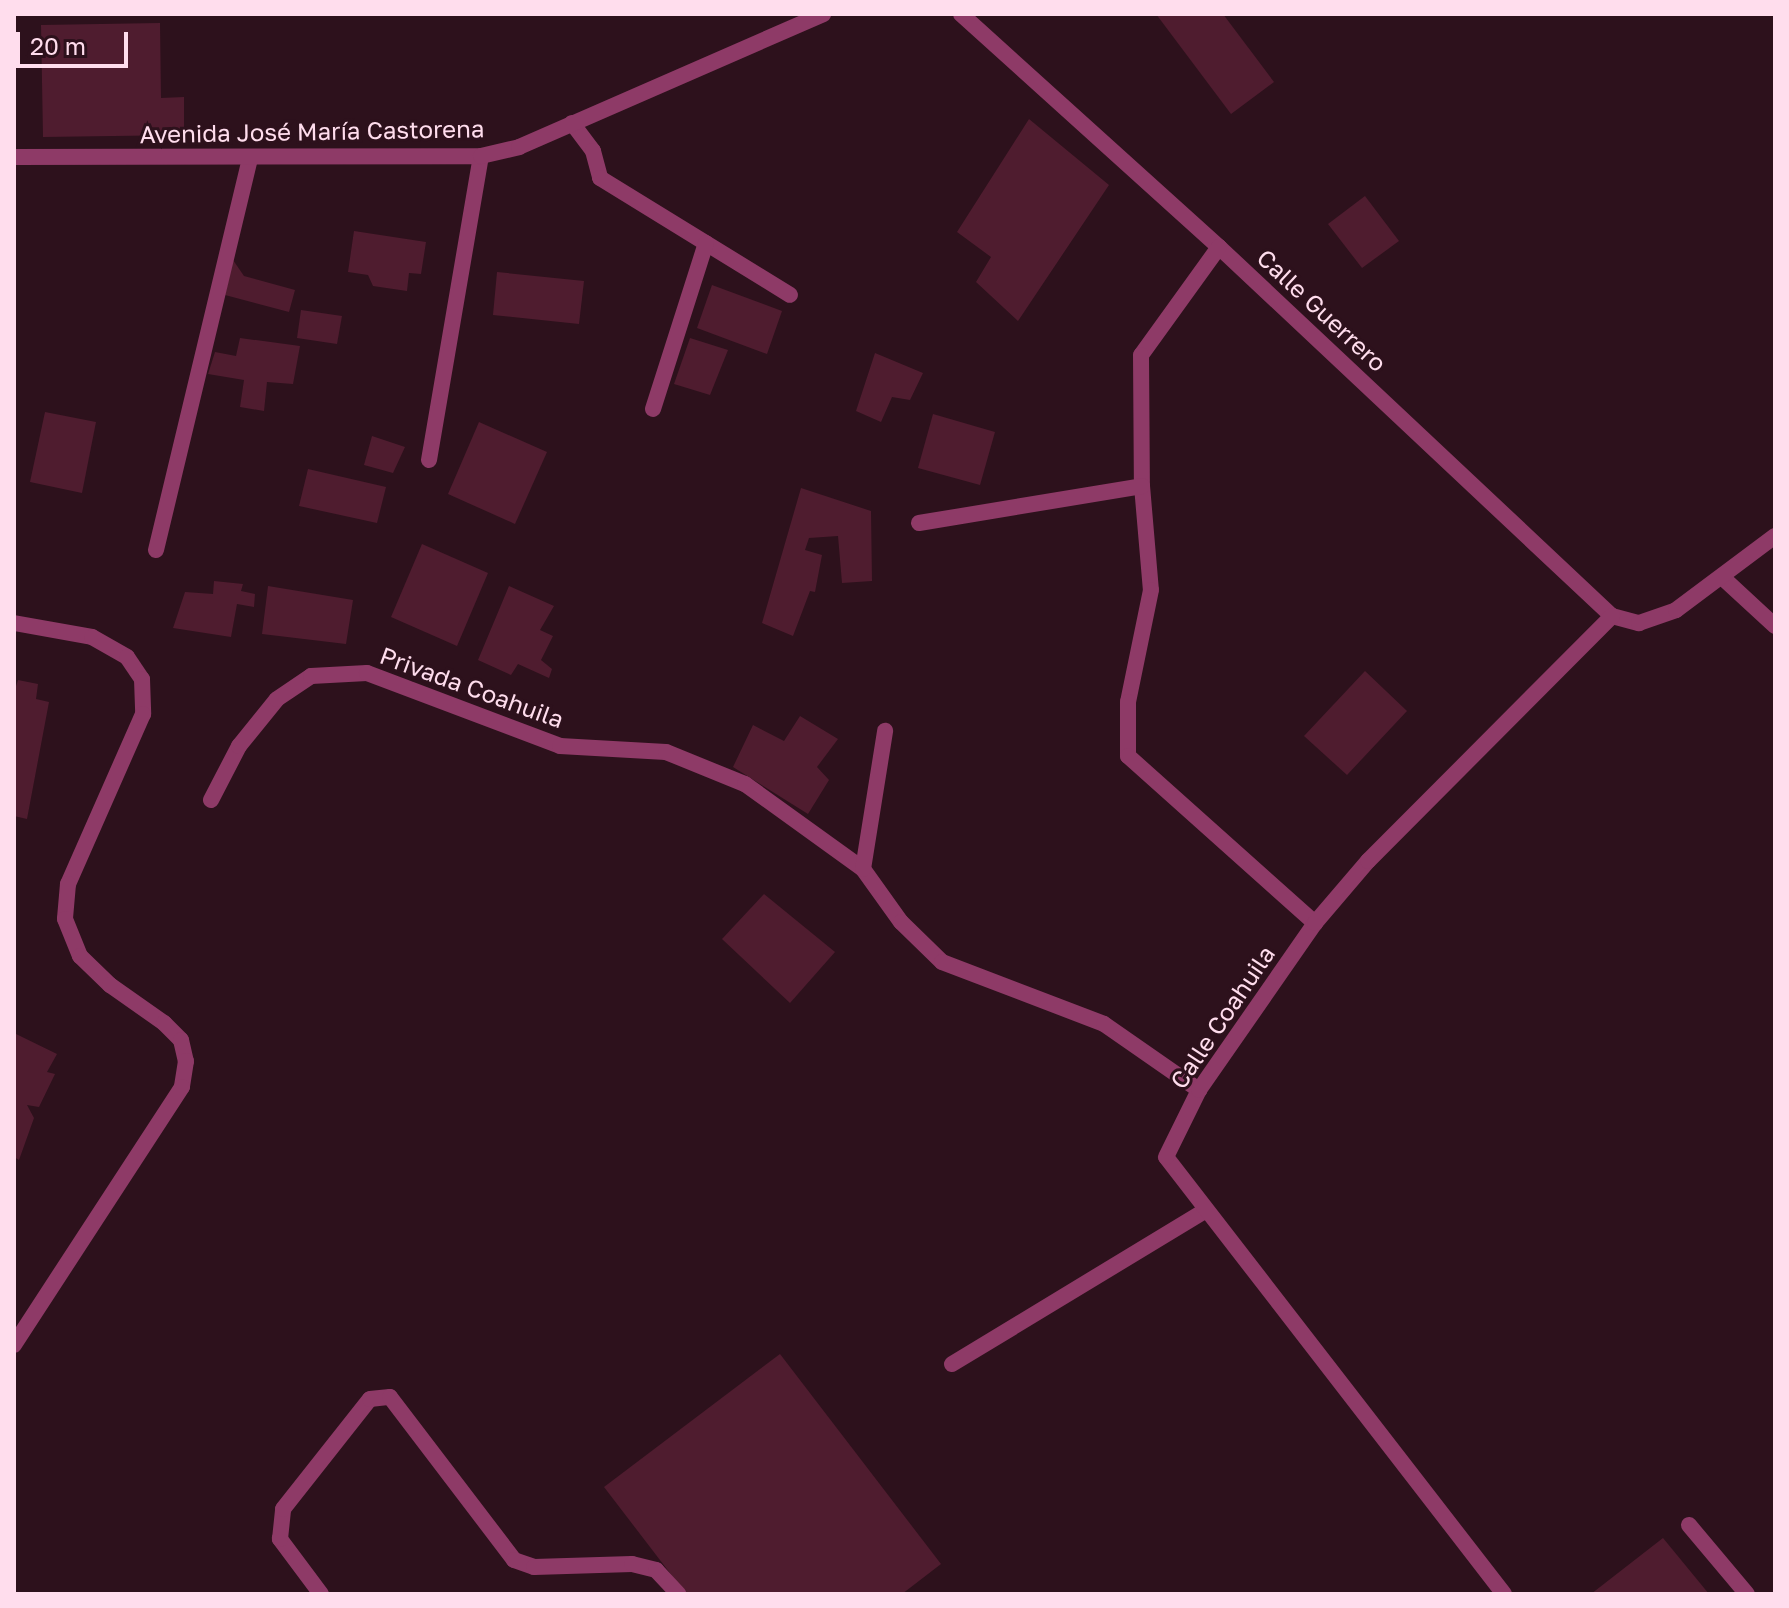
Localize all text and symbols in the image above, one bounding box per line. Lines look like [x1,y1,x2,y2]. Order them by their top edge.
scale bar [20,16,132,66]
text: 20 m [30,31,86,60]
street label: Avenida José María Castorena [139,114,485,148]
street label: Calle Guerrero [1251,243,1393,377]
street label: Privada Coahuila [376,640,568,734]
street label: Calle Coahuila [1164,940,1280,1094]

